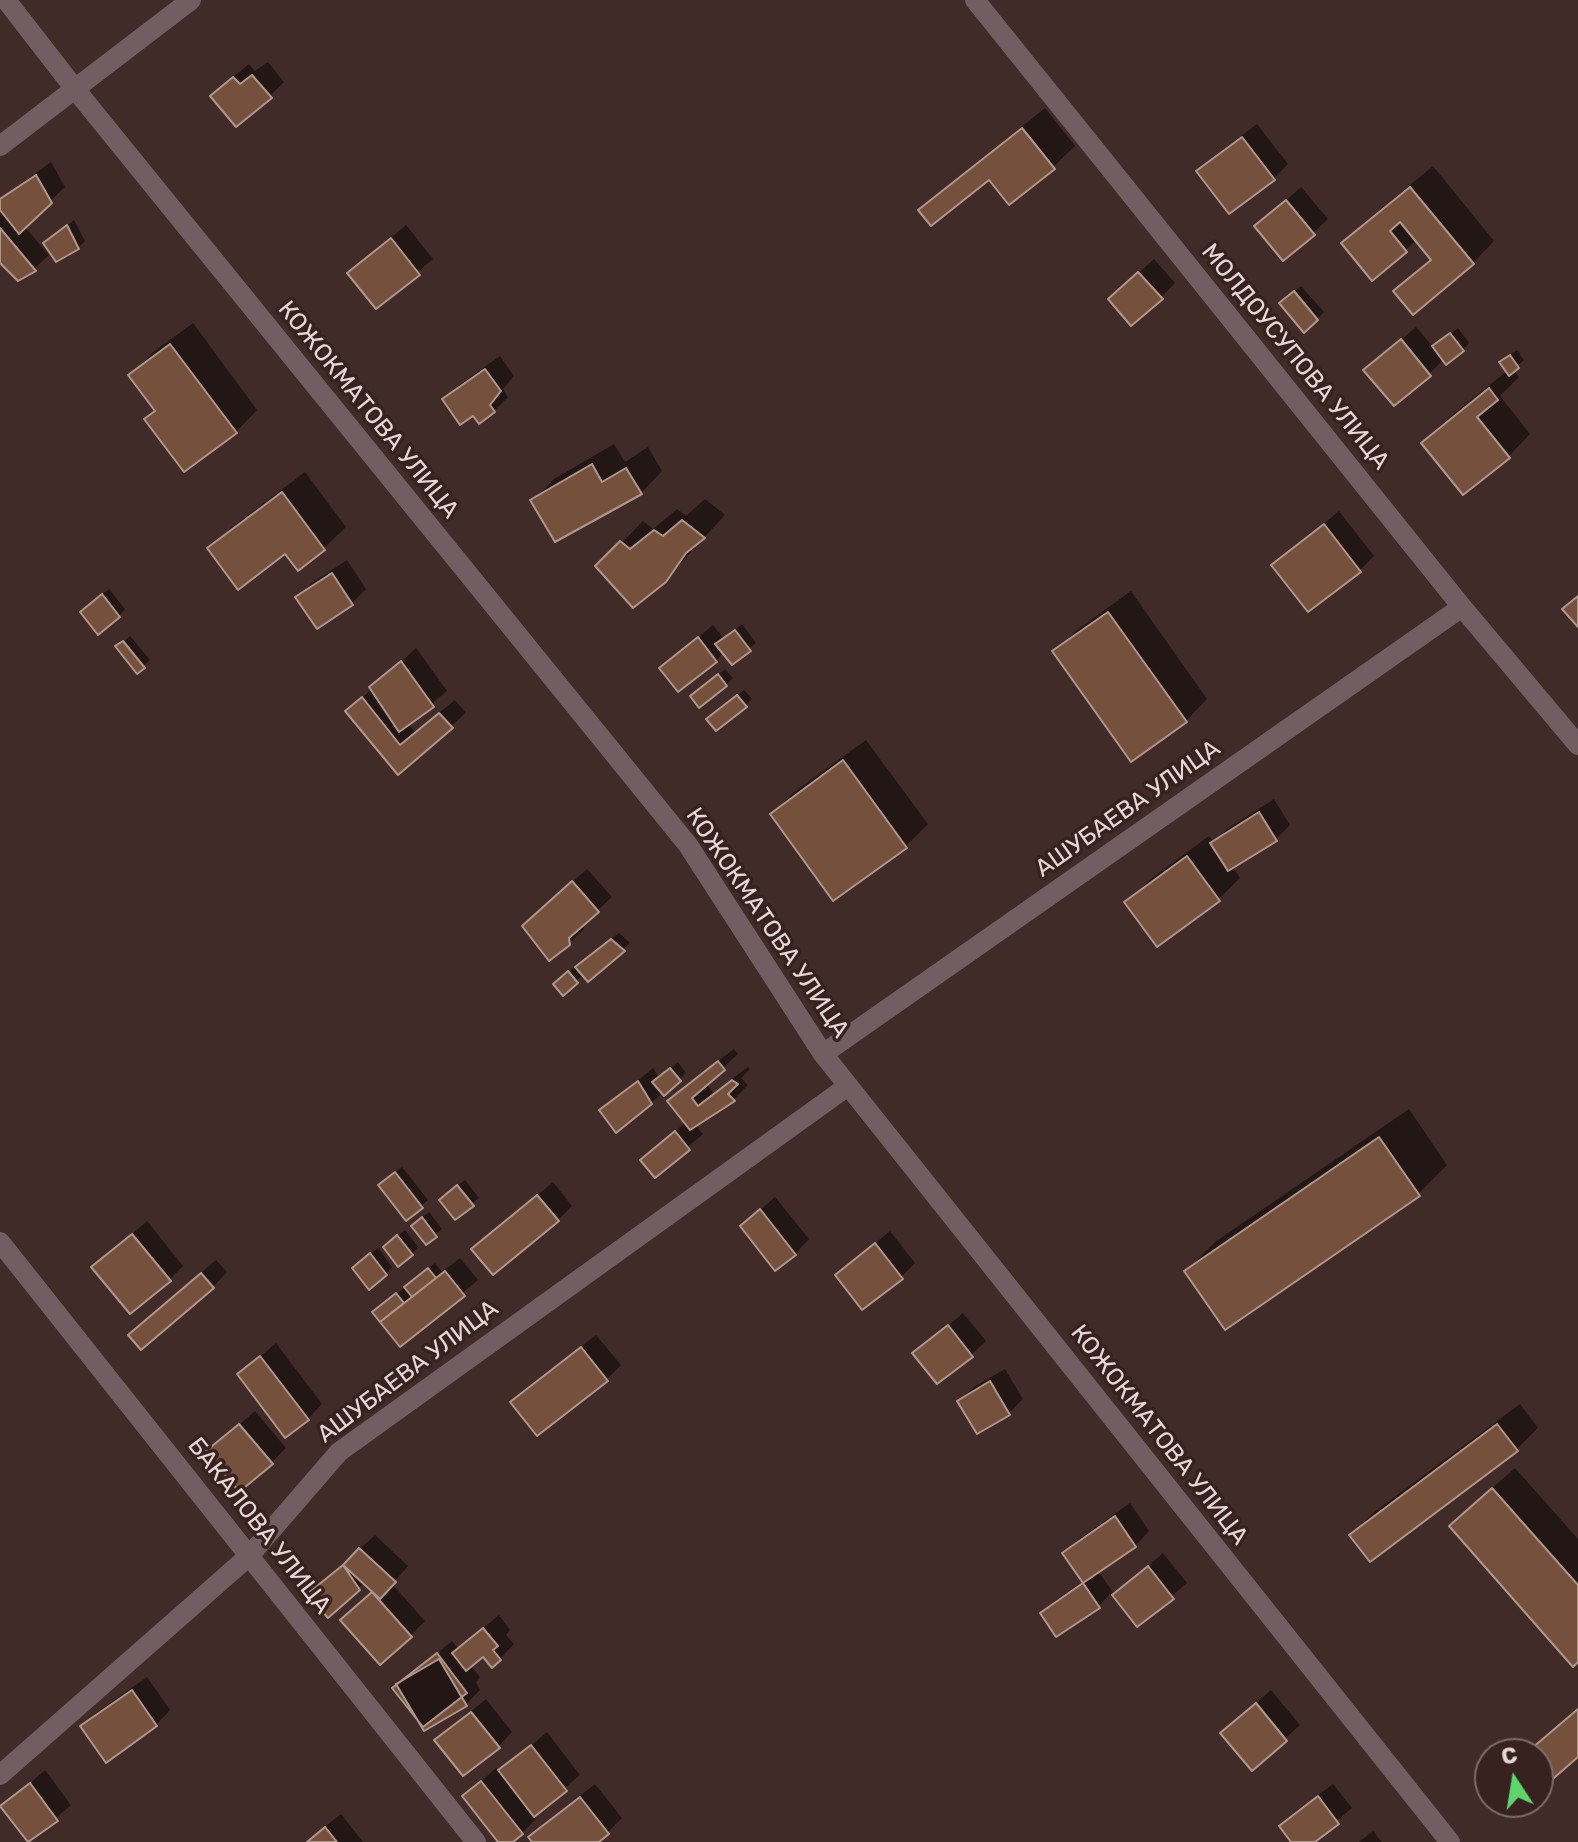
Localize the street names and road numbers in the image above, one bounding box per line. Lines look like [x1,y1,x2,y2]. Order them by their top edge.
street label: МОЛДОУСУПОВА УЛИЦА [1195,238,1395,476]
street label: КОЖОКМАТОВА УЛИЦА [271,296,465,524]
street label: АШУБАЕВА УЛИЦА [1030,734,1226,884]
street label: КОЖОКМАТОВА УЛИЦА [679,803,855,1043]
street label: АШУБАЕВА УЛИЦА [312,1295,504,1449]
street label: КОЖОКМАТОВА УЛИЦА [1064,1319,1254,1551]
street label: БАКАЛОВА УЛИЦА [181,1432,337,1620]

